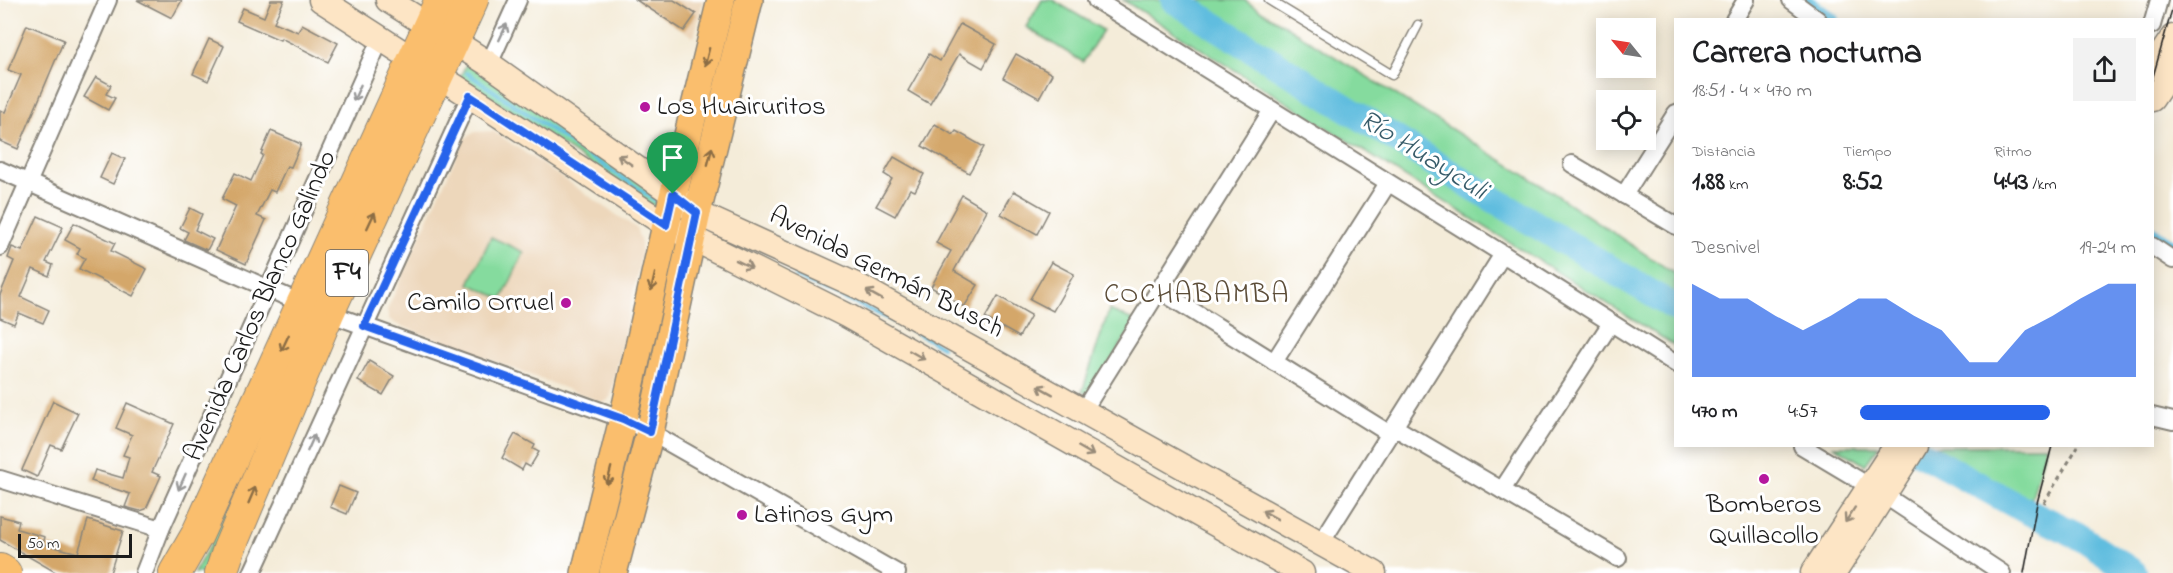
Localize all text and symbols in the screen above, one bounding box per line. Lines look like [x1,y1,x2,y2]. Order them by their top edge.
north arrow [1596,18,1656,78]
map controls [1596,18,1656,150]
one-way arrow [499,23,510,41]
text: Carrera nocturna [1692,30,1922,78]
button: share [2073,38,2136,101]
one-way arrow [701,47,713,66]
text: 18:51 · 4 × 470 m [1692,77,1812,106]
one-way arrow [350,84,362,102]
place label: Los Huairuritos [657,88,826,127]
button: locate [1596,90,1656,150]
marker: Los Huairuritos [638,100,652,114]
water label: Río Huayculi [1351,100,1497,213]
pin [647,132,698,194]
text: Distancia [1692,140,1755,164]
text: Tiempo [1843,140,1892,164]
text: Ritmo [1994,140,2032,164]
icon: arrive [656,141,689,174]
street label: Avenida Carlos Blanco Galindo [175,144,347,468]
one-way arrow [705,147,717,166]
one-way arrow [618,154,634,166]
text: 1.88 [1692,164,1725,202]
text: 8:52 [1843,164,1883,202]
text: 4:43 [1994,164,2028,202]
text: km [1725,173,1749,197]
text: /km [2028,173,2057,197]
street label: Avenida Germán Busch [762,197,1010,349]
one-way arrow [366,211,378,229]
text: Desnivel [1692,234,1760,263]
text: 19–24 m [2079,234,2136,263]
road number: F4 [326,250,368,296]
one-way arrow [734,259,752,271]
one-way arrow [646,272,658,291]
district label: COCHABAMBA [1104,275,1290,316]
place label: Camilo Orruel [407,284,554,323]
one-way arrow [866,289,883,301]
marker: Camilo Orruel [559,296,573,310]
one-way arrow [279,334,291,352]
one-way arrow [907,350,925,361]
one-way arrow [1036,383,1053,395]
text: 470 m [1692,398,1738,427]
text: 4:57 [1788,398,1818,427]
one-way arrow [305,435,317,453]
one-way arrow [1077,445,1094,457]
one-way arrow [603,466,615,485]
one-way arrow [176,472,187,490]
marker: Bomberos Quillacollo [1757,472,1771,486]
one-way arrow [247,486,258,504]
place label: Bomberos Quillacollo [1705,486,1822,556]
place label: Latinos Gym [754,496,893,535]
one-way arrow [1844,506,1856,522]
marker: Latinos Gym [735,508,749,522]
one-way arrow [1262,509,1279,521]
scale bar [18,531,132,558]
text: 50 m [27,532,59,556]

